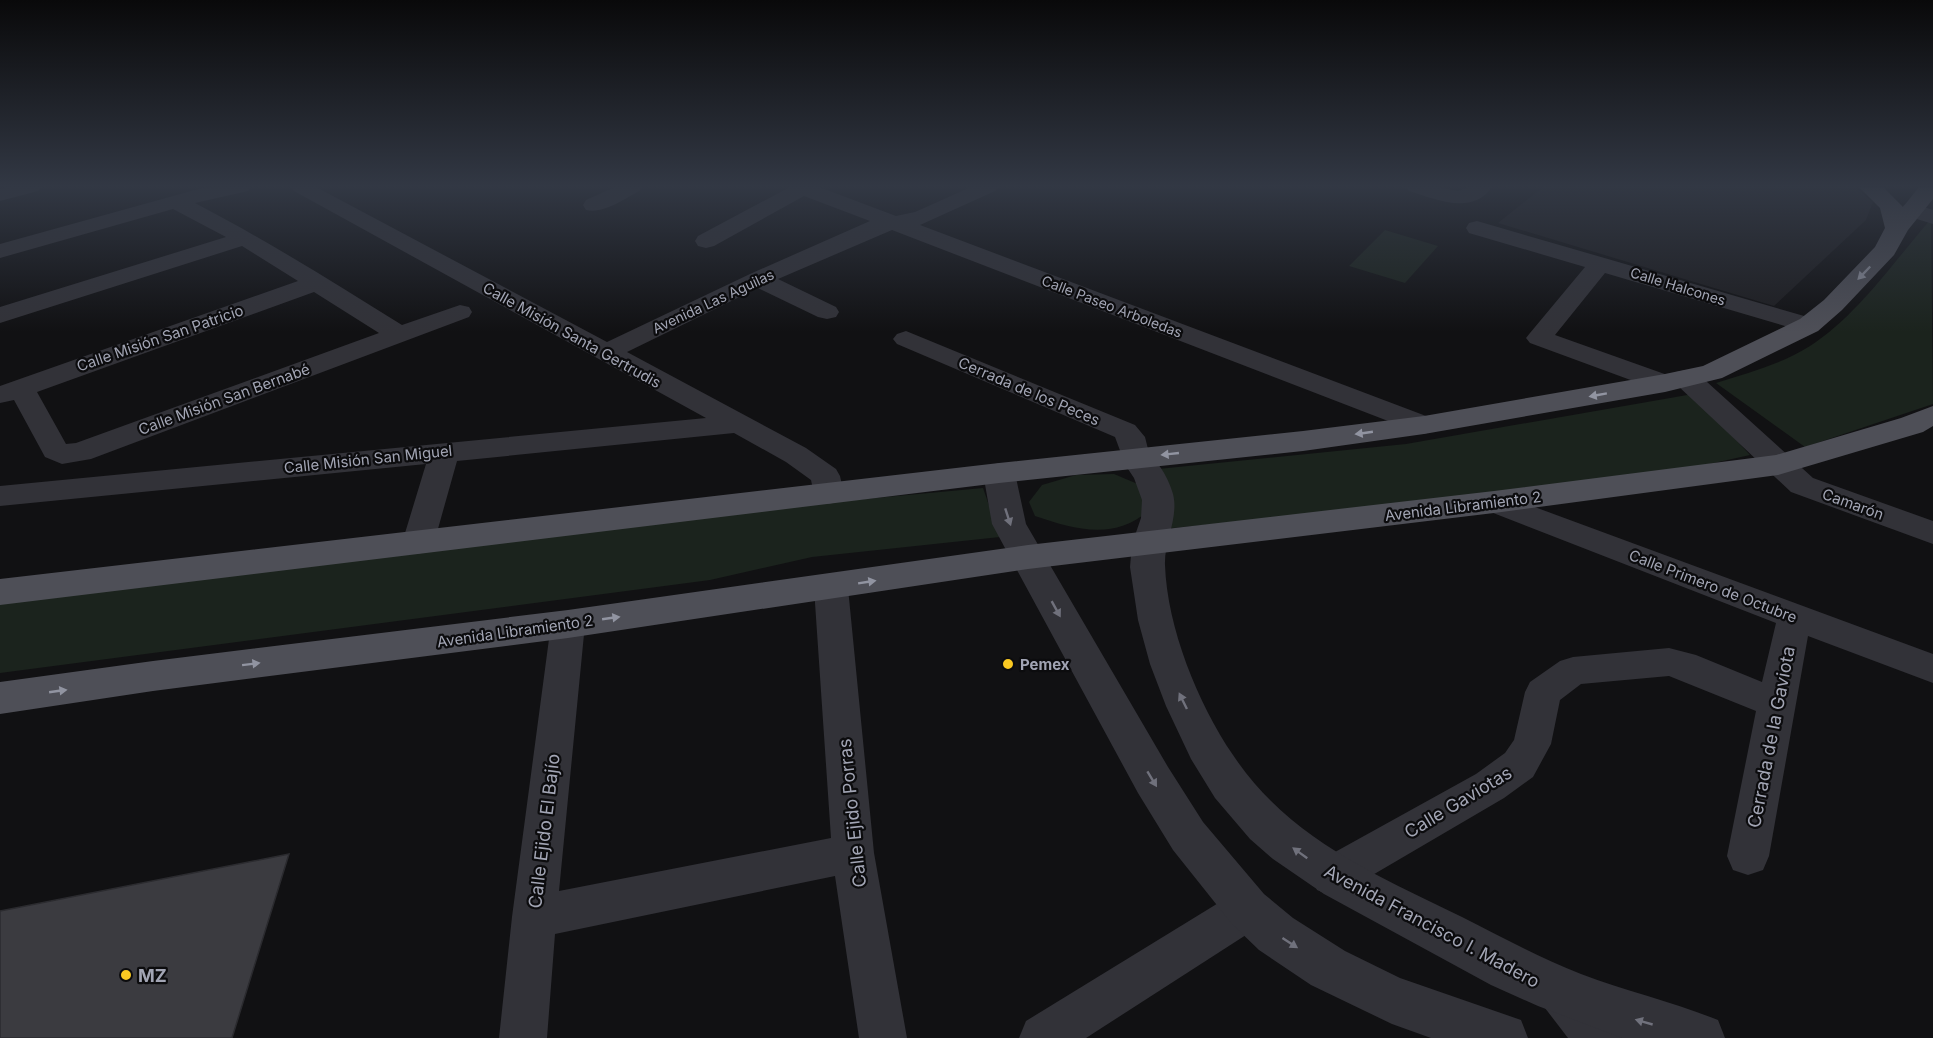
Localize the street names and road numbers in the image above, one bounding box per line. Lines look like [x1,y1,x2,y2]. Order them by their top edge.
street label: Calle Halcones [1628,263,1728,309]
street label: Avenida Las Aguilas [650,265,776,337]
street label: Calle Paseo Arboledas [1039,271,1185,341]
street label: Calle Misión Santa Gertrudis [480,278,665,392]
street label: Calle Misión San Patricio [74,301,246,375]
street label: Cerrada de los Peces [955,353,1103,429]
street label: Calle Misión San Bernabé [136,359,312,439]
street label: Calle Misión San Miguel [283,441,453,477]
street label: Camarón [1820,484,1886,524]
street label: Avenida Libramiento 2 [1384,487,1542,525]
street label: Calle Primero de Octubre [1626,545,1800,627]
street label: Avenida Libramiento 2 [436,611,594,651]
street label: Cerrada de la Gaviota [1743,644,1799,830]
street label: Calle Ejido Porras [834,738,870,888]
street label: Calle Ejido El Bajío [524,753,564,909]
street label: Calle Gaviotas [1400,762,1516,842]
street label: Avenida Francisco I. Madero [1321,860,1543,992]

